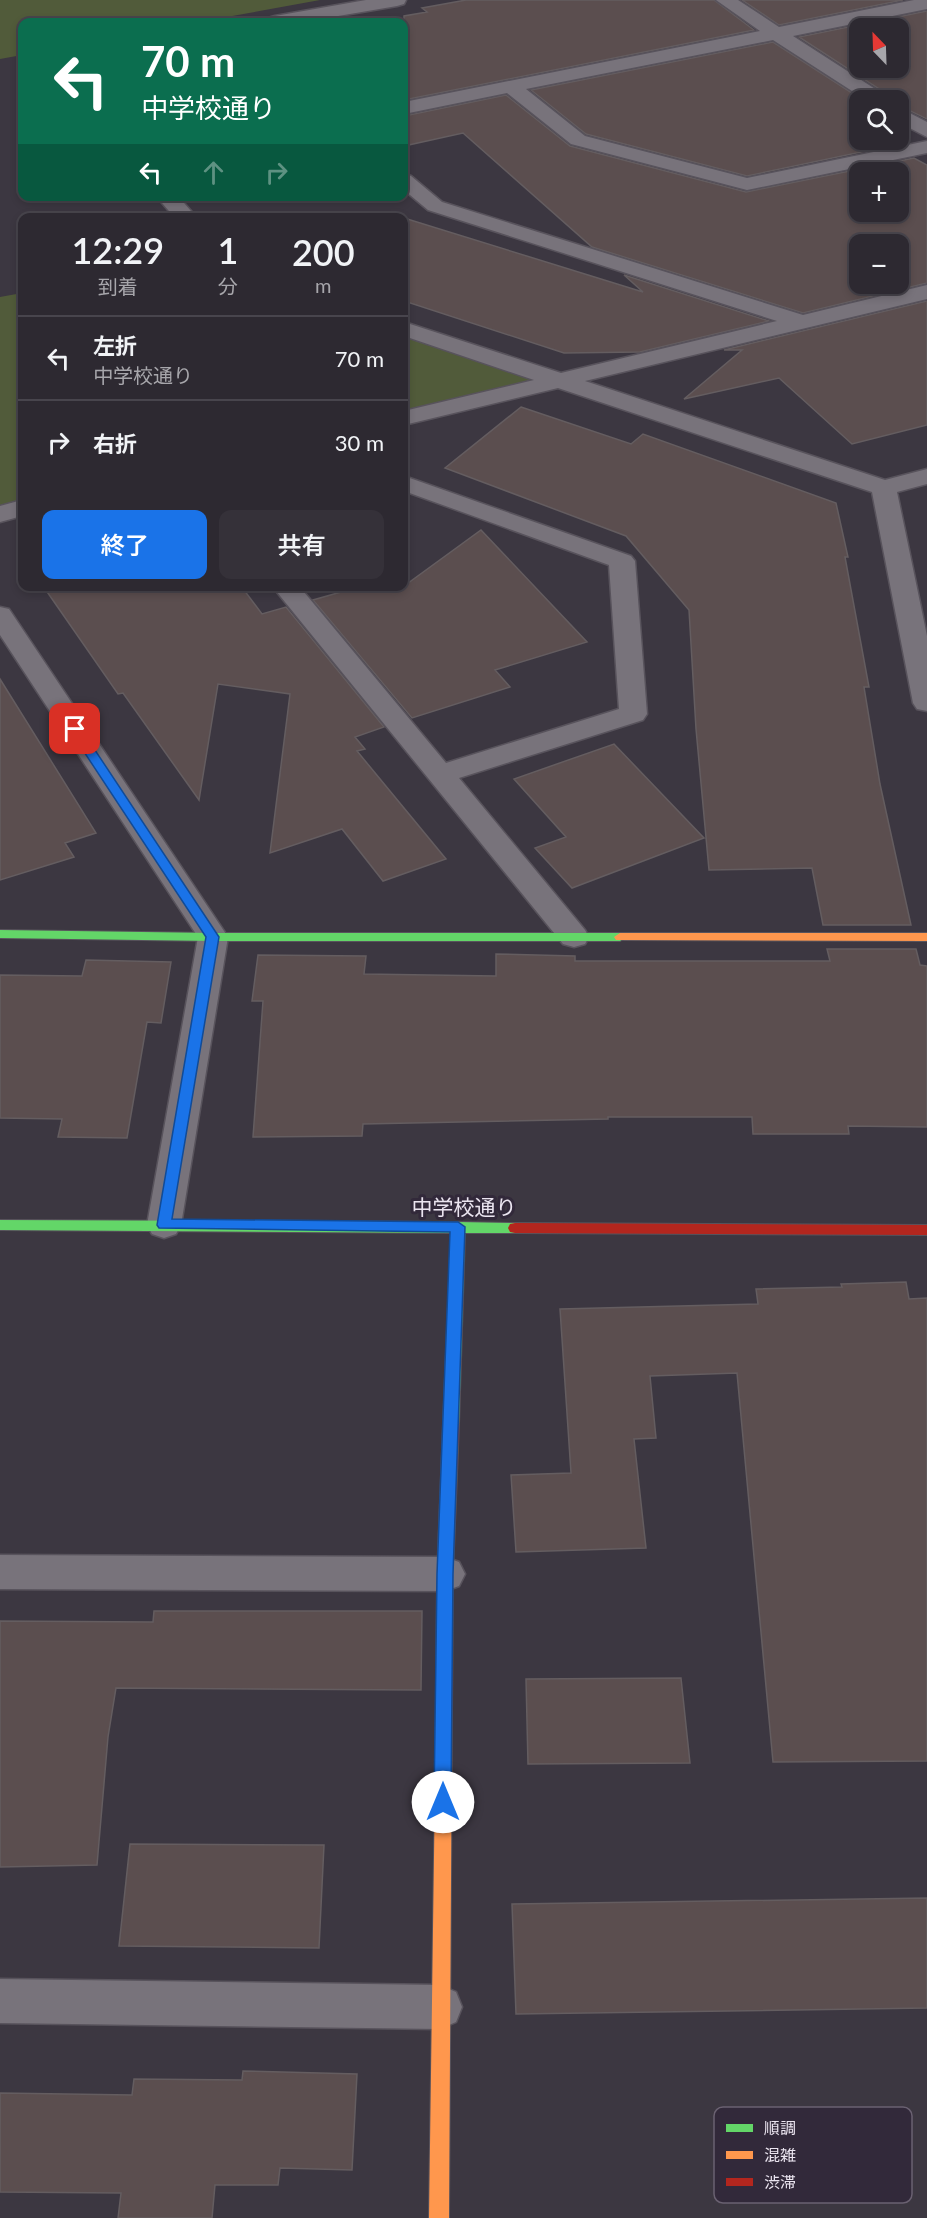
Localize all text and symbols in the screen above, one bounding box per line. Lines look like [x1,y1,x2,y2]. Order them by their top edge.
north arrow [849,18,909,78]
map controls [849,18,909,294]
text: 70 m [141,36,235,86]
icon: left [42,42,120,120]
button: search [849,90,909,150]
text: 中学校通り [141,91,276,124]
icon: left [134,156,167,189]
icon: ahead [197,156,230,189]
icon: right [260,156,293,189]
button: + [849,162,909,222]
text: 12:29 [71,228,164,272]
text: 1 [218,228,238,272]
text: 200 [292,230,355,274]
button: − [849,234,909,294]
text: m [315,273,331,297]
text: 到着 [98,274,138,298]
text: 分 [218,274,238,298]
text: 左折 [93,332,137,359]
icon: left [42,342,75,375]
text: 70 m [335,345,384,372]
text: 中学校通り [93,363,193,387]
icon: right [42,426,75,459]
text: 30 m [335,429,384,456]
text: 右折 [93,430,137,457]
button: 終了 [42,510,207,579]
button: 共有 [219,510,384,579]
pin [49,703,100,754]
icon: arrive [58,712,91,745]
street label: 中学校通り [412,1194,517,1219]
position arrow [411,1770,475,1834]
legend [714,2107,912,2203]
text: 順調 [764,2118,796,2137]
text: 混雑 [764,2145,796,2164]
text: 渋滞 [764,2172,796,2191]

